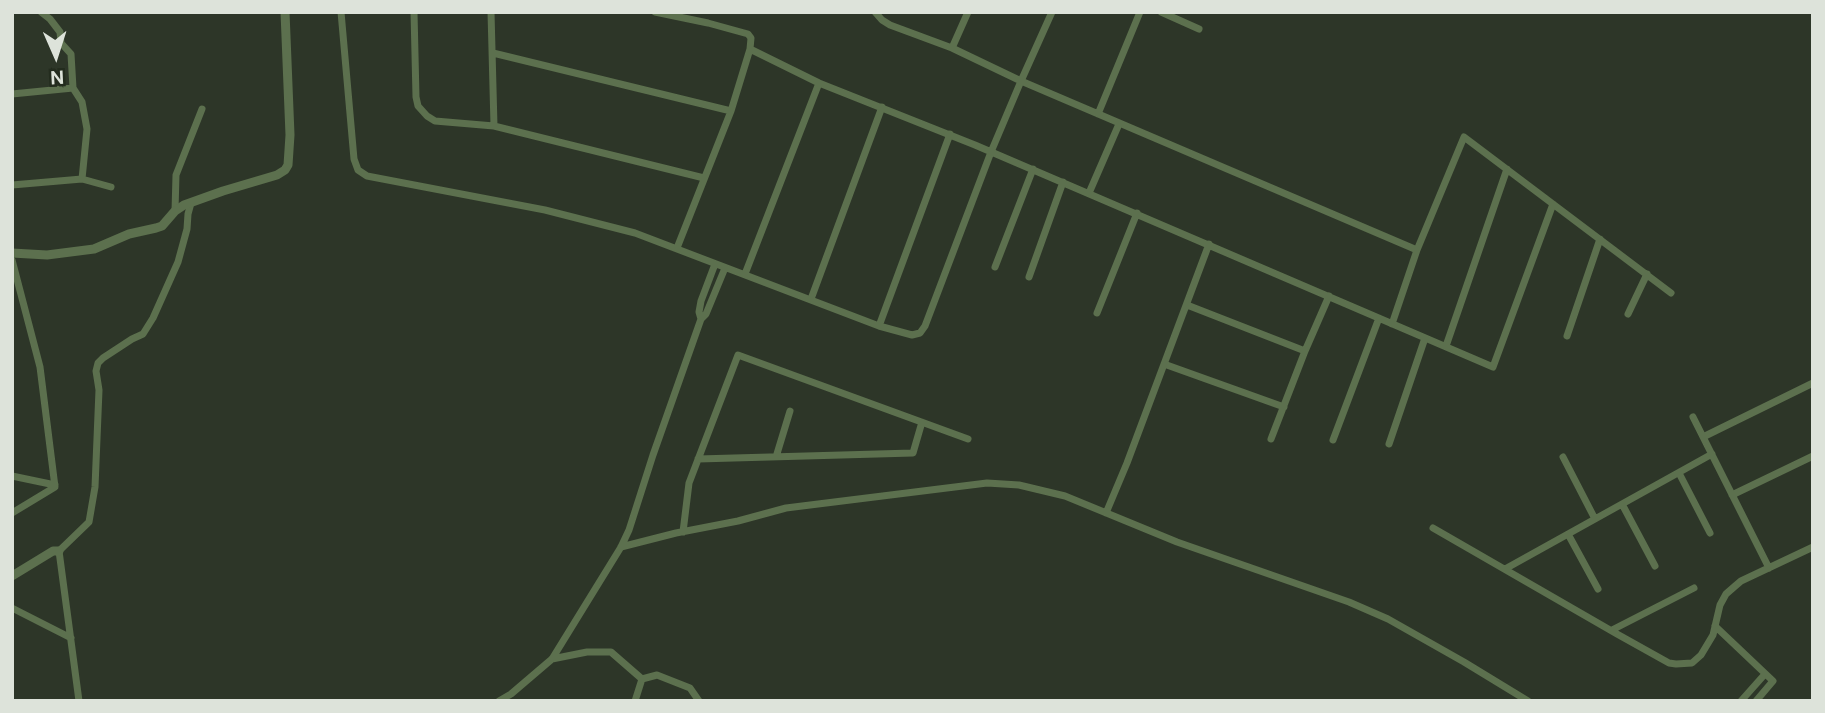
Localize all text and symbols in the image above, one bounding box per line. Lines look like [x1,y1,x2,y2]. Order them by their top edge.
north arrow [21,21,91,91]
text: N [50,65,65,90]

